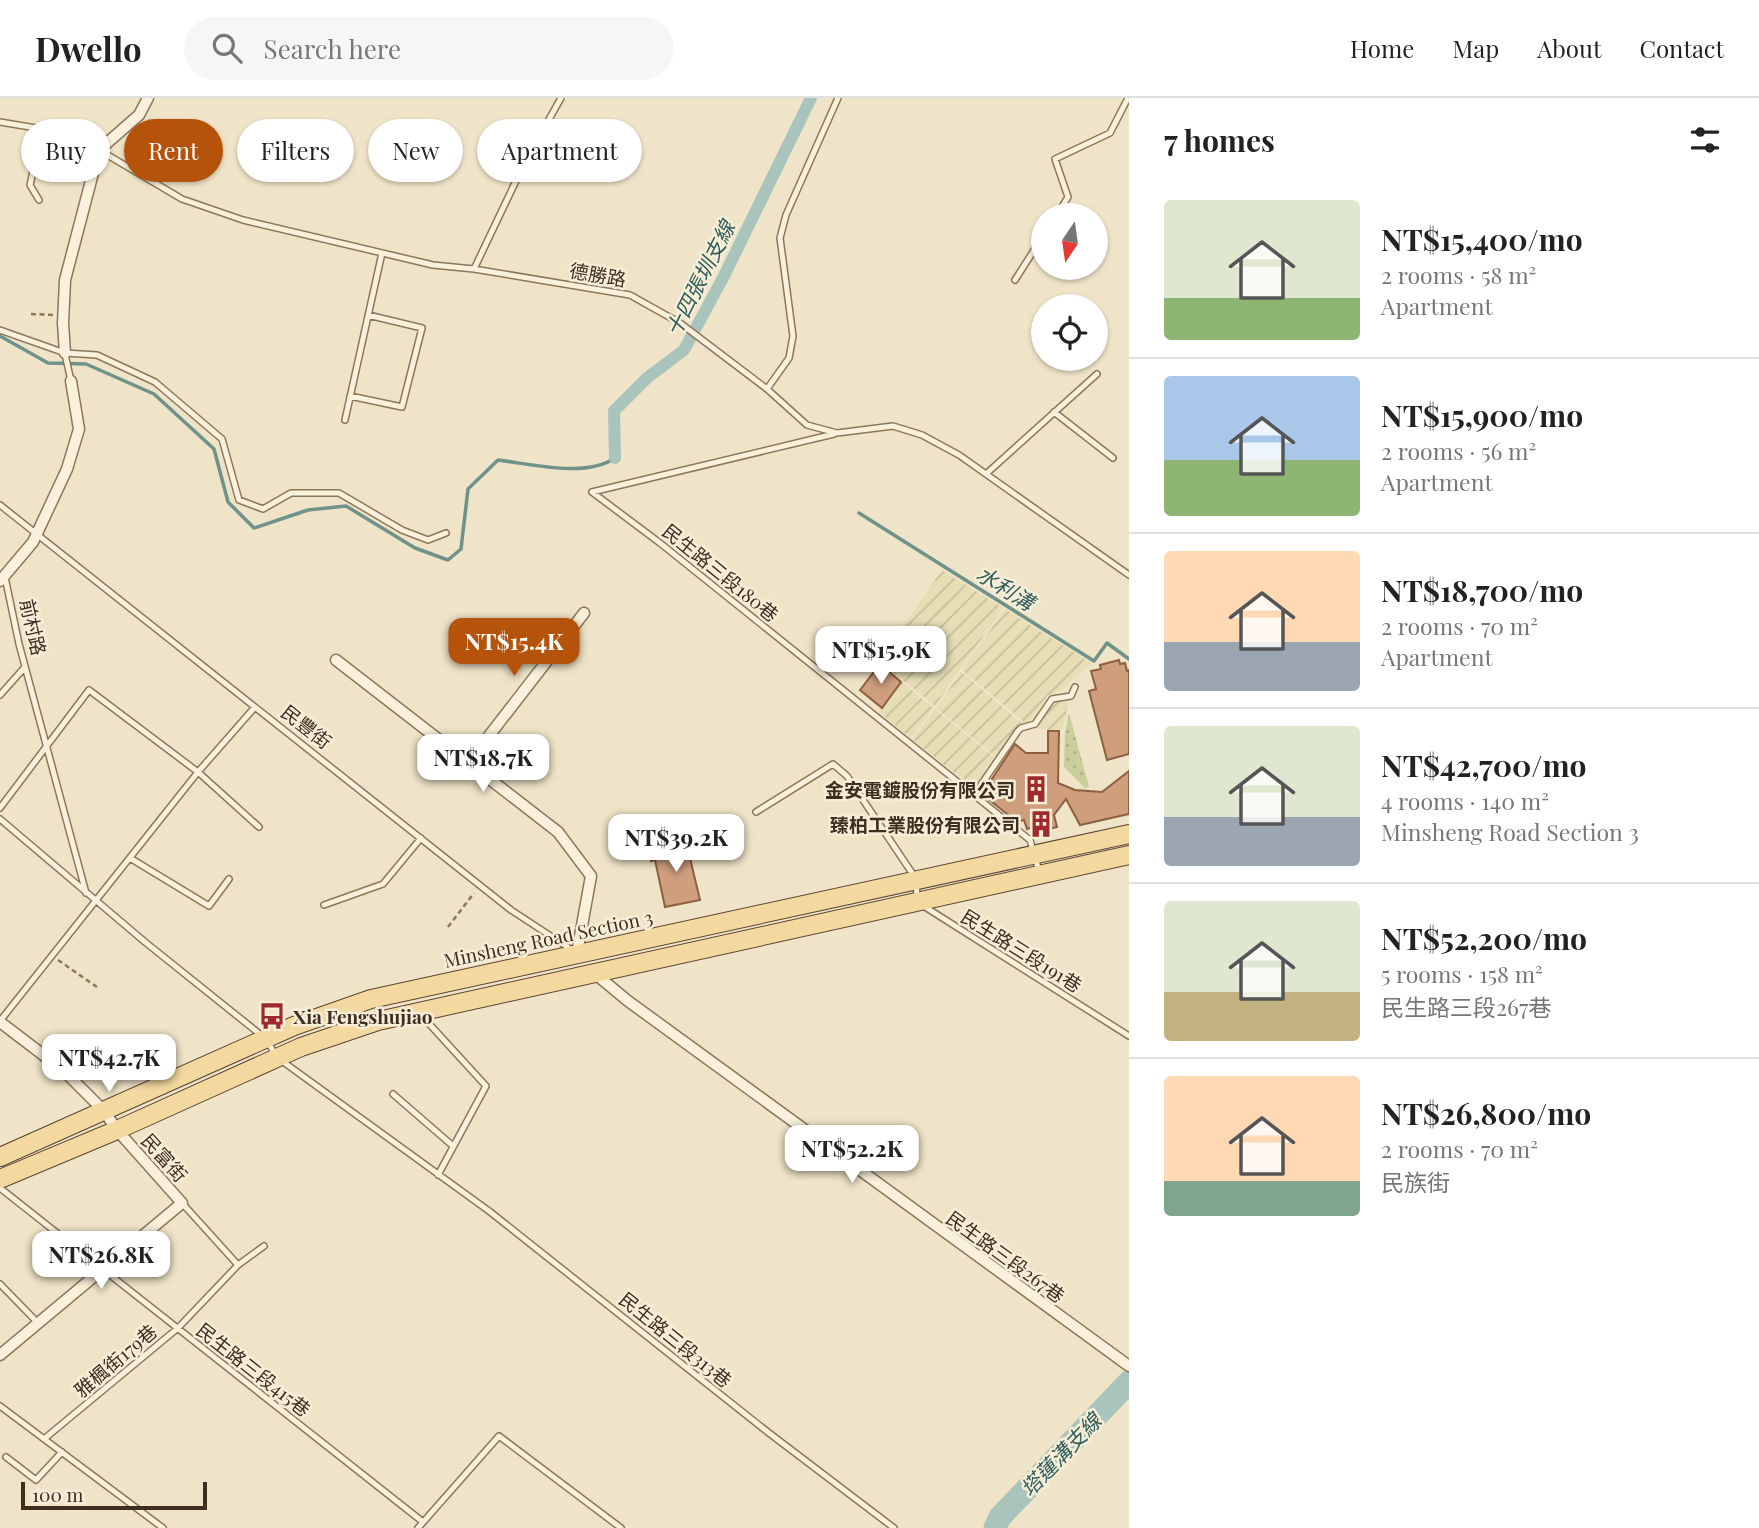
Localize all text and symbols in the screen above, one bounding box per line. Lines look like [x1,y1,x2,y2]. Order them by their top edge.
search box [184,17,674,80]
text: Dwello [35,26,142,70]
icon: search [208,29,246,67]
text: Search here [264,31,401,66]
text: Home [1350,32,1414,64]
text: Map [1452,32,1499,64]
text: About [1537,32,1601,64]
text: Contact [1639,32,1724,64]
chip: Buy [21,119,110,182]
chip: Rent [124,119,223,182]
chip: Filters [237,119,354,182]
chip: New [368,119,463,182]
chip: Apartment [477,119,642,182]
text: 7 homes [1164,120,1275,160]
icon: filters [1686,121,1724,159]
north arrow [1031,203,1108,280]
map controls [1031,203,1108,371]
water label: 十四張圳支線 [658,214,741,340]
text: NT$15,400/mo [1381,219,1583,259]
icon: home [1220,228,1304,312]
street label: 德勝路 [568,256,628,292]
text: 2 rooms · 58 m² [1381,259,1536,290]
text: Apartment [1381,290,1493,321]
button: locate [1031,294,1108,371]
text: NT$15,900/mo [1381,395,1583,435]
icon: home [1220,404,1304,488]
text: 2 rooms · 56 m² [1381,435,1536,466]
text: Apartment [1381,466,1493,497]
street label: 民生路三段180巷 [658,517,784,627]
water label: 水利溝 [972,558,1043,617]
text: NT$18,700/mo [1381,570,1583,610]
icon: home [1220,579,1304,663]
street label: 前村路 [15,596,53,658]
text: 2 rooms · 70 m² [1381,610,1538,641]
pin: NT$15.4K [442,618,586,678]
text: NT$15.4K [464,625,564,656]
pin: NT$15.9K [809,626,953,686]
text: NT$15.9K [831,633,931,664]
text: Apartment [1381,641,1493,672]
street label: 民豐街 [277,698,337,754]
pin: NT$18.7K [411,734,555,794]
text: NT$18.7K [433,741,533,772]
text: NT$42,700/mo [1381,745,1586,785]
icon: home [1220,754,1304,838]
building icon: 金安電鍍股份有限公司 [1021,774,1051,804]
place label: 金安電鍍股份有限公司 [825,776,1015,802]
text: 4 rooms · 140 m² [1381,785,1549,816]
building icon: 臻柏工業股份有限公司 [1026,809,1056,839]
place label: 臻柏工業股份有限公司 [830,811,1020,837]
pin: NT$39.2K [604,814,748,874]
text: Minsheng Road Section 3 [1381,816,1639,847]
text: NT$39.2K [624,821,728,852]
street label: 民生路三段191巷 [957,902,1087,998]
street label: Minsheng Road Section 3 [441,903,655,973]
text: NT$52,200/mo [1381,918,1587,958]
icon: home [1220,929,1304,1013]
text: 5 rooms · 158 m² [1381,958,1543,989]
text: 民生路三段267巷 [1381,991,1551,1022]
bus stop icon: Xia Fengshujiao [257,1001,287,1031]
place label: Xia Fengshujiao [293,1003,433,1029]
pin: NT$42.7K [37,1034,181,1094]
text: NT$42.7K [58,1041,160,1072]
text: NT$26,800/mo [1381,1093,1591,1133]
icon: home [1220,1104,1304,1188]
pin: NT$52.2K [780,1126,924,1185]
street label: 民富街 [136,1127,194,1187]
text: NT$52.2K [801,1132,903,1163]
text: 2 rooms · 70 m² [1381,1133,1538,1164]
text: 民族街 [1381,1166,1450,1197]
street label: 民生路三段267巷 [941,1204,1071,1308]
pin: NT$26.8K [29,1232,173,1291]
text: NT$26.8K [48,1238,154,1269]
street label: 民生路三段313巷 [614,1286,738,1392]
street label: 民生路三段415巷 [192,1316,316,1422]
street label: 雅楓街179巷 [68,1318,162,1402]
water label: 塔蓮溝支線 [1013,1405,1108,1501]
scale bar [21,1479,206,1511]
text: 100 m [32,1481,83,1507]

